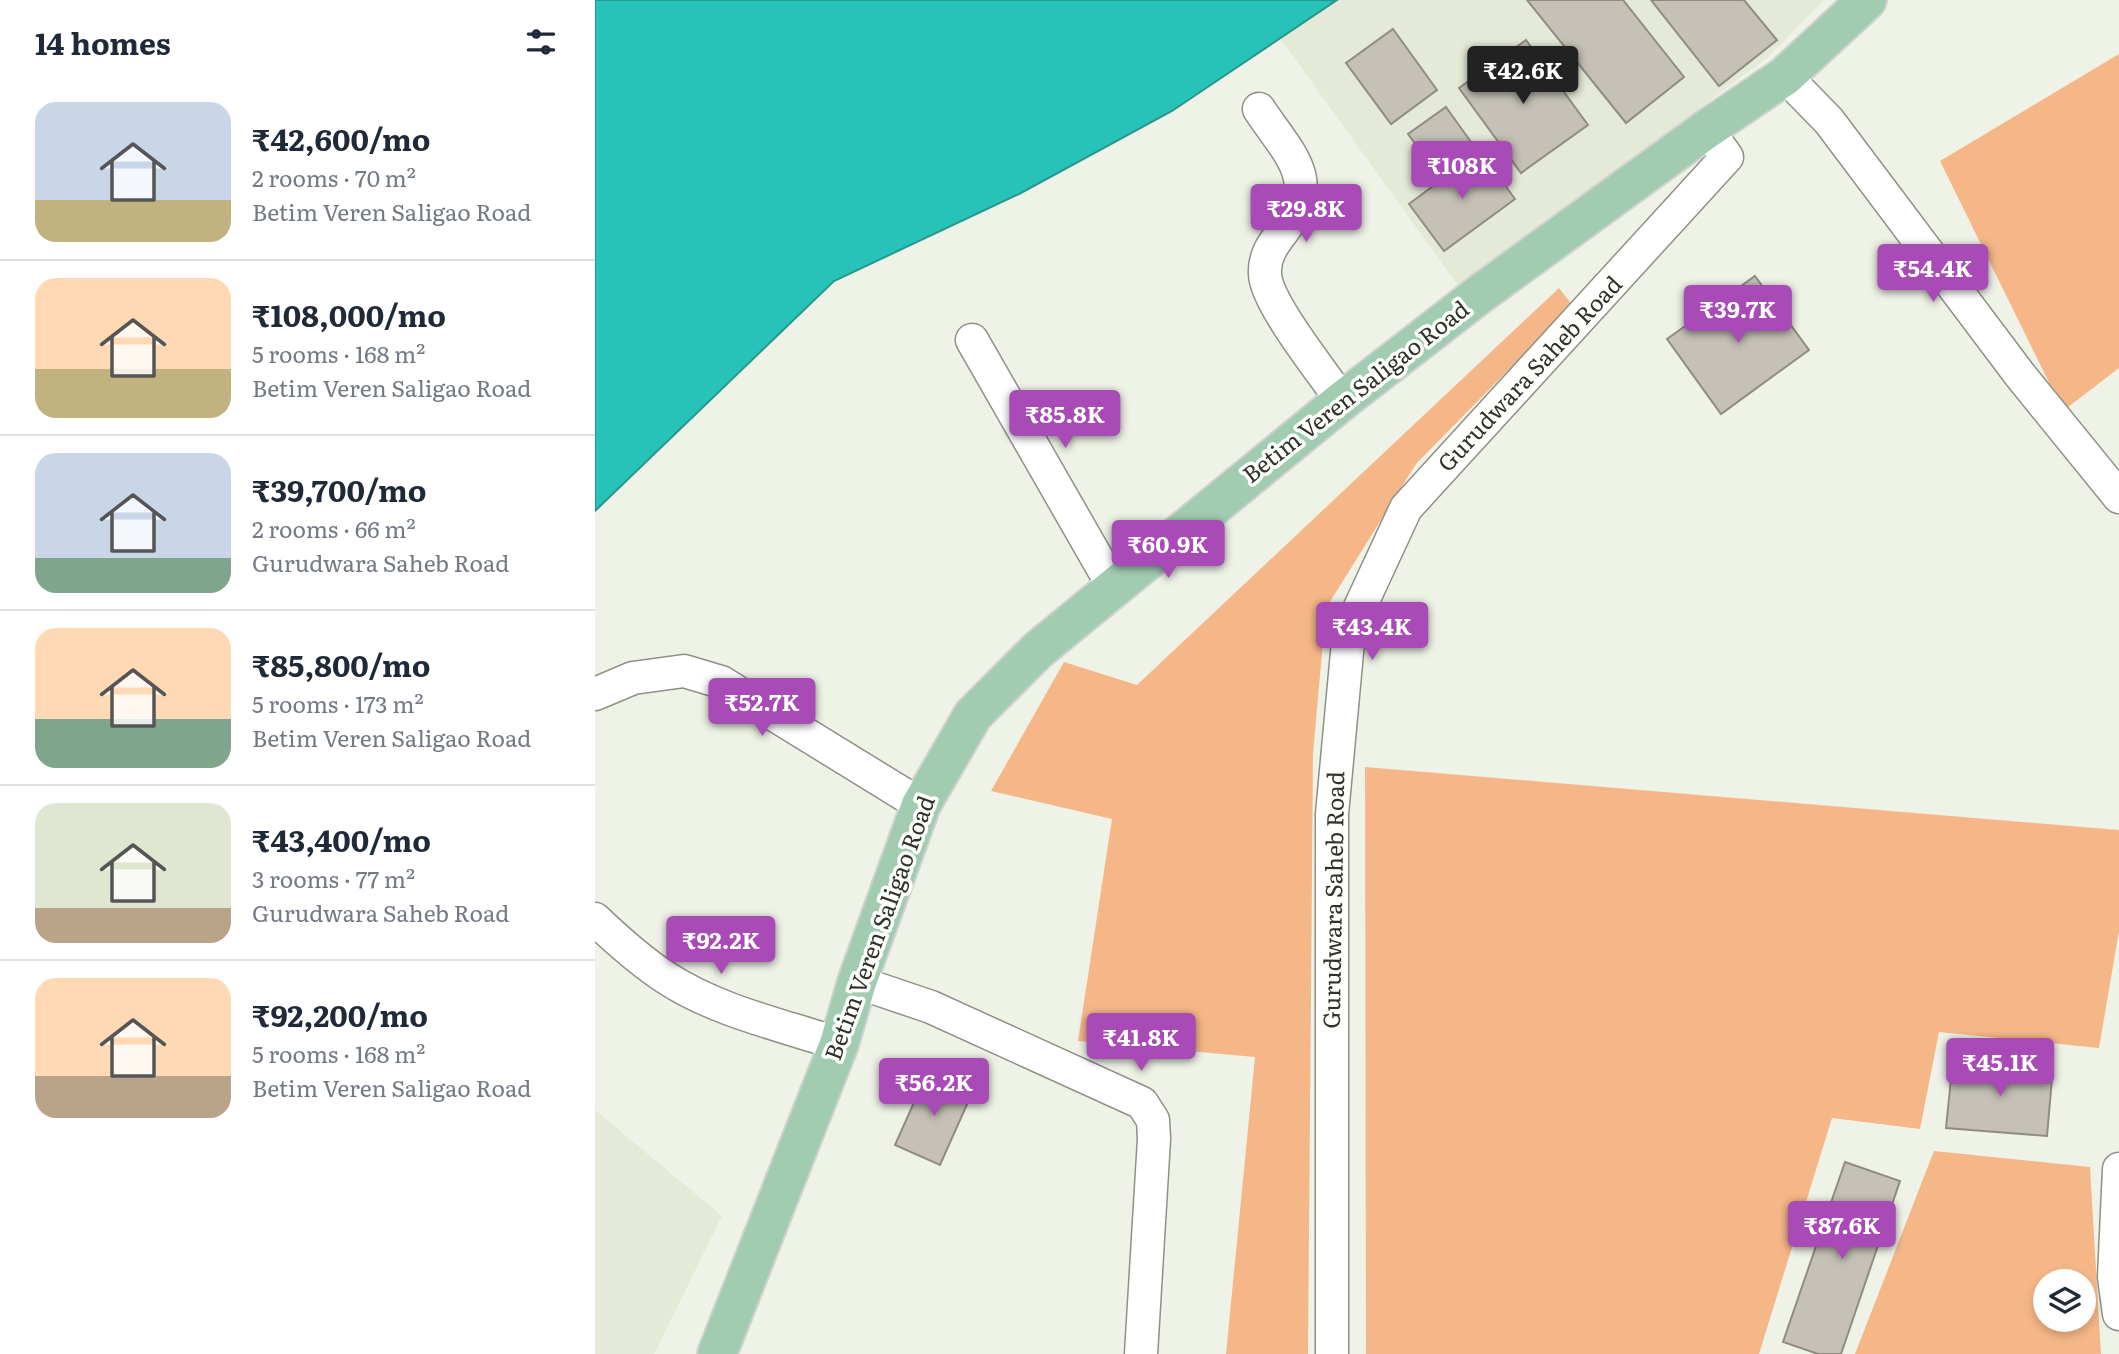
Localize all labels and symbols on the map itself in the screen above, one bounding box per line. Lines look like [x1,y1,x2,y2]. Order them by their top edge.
pin: ₹42.6K [1466,46,1580,106]
pin: ₹108K [1413,142,1511,201]
pin: ₹29.8K [1249,184,1363,244]
pin: ₹54.4K [1876,244,1990,304]
street label: Gurudwara Saheb Road [1428,267,1629,478]
pin: ₹39.7K [1681,286,1795,345]
street label: Betim Veren Saligao Road [1234,291,1475,490]
pin: ₹85.8K [1008,391,1122,450]
pin: ₹60.9K [1111,520,1225,580]
pin: ₹43.4K [1315,602,1429,662]
pin: ₹52.7K [705,678,819,738]
street label: Gurudwara Saheb Road [1313,771,1351,1029]
street label: Betim Veren Saligao Road [814,790,942,1064]
pin: ₹92.2K [664,916,778,976]
pin: ₹41.8K [1084,1014,1198,1073]
pin: ₹45.1K [1943,1038,2057,1098]
pin: ₹56.2K [877,1058,991,1118]
pin: ₹87.6K [1785,1202,1899,1261]

